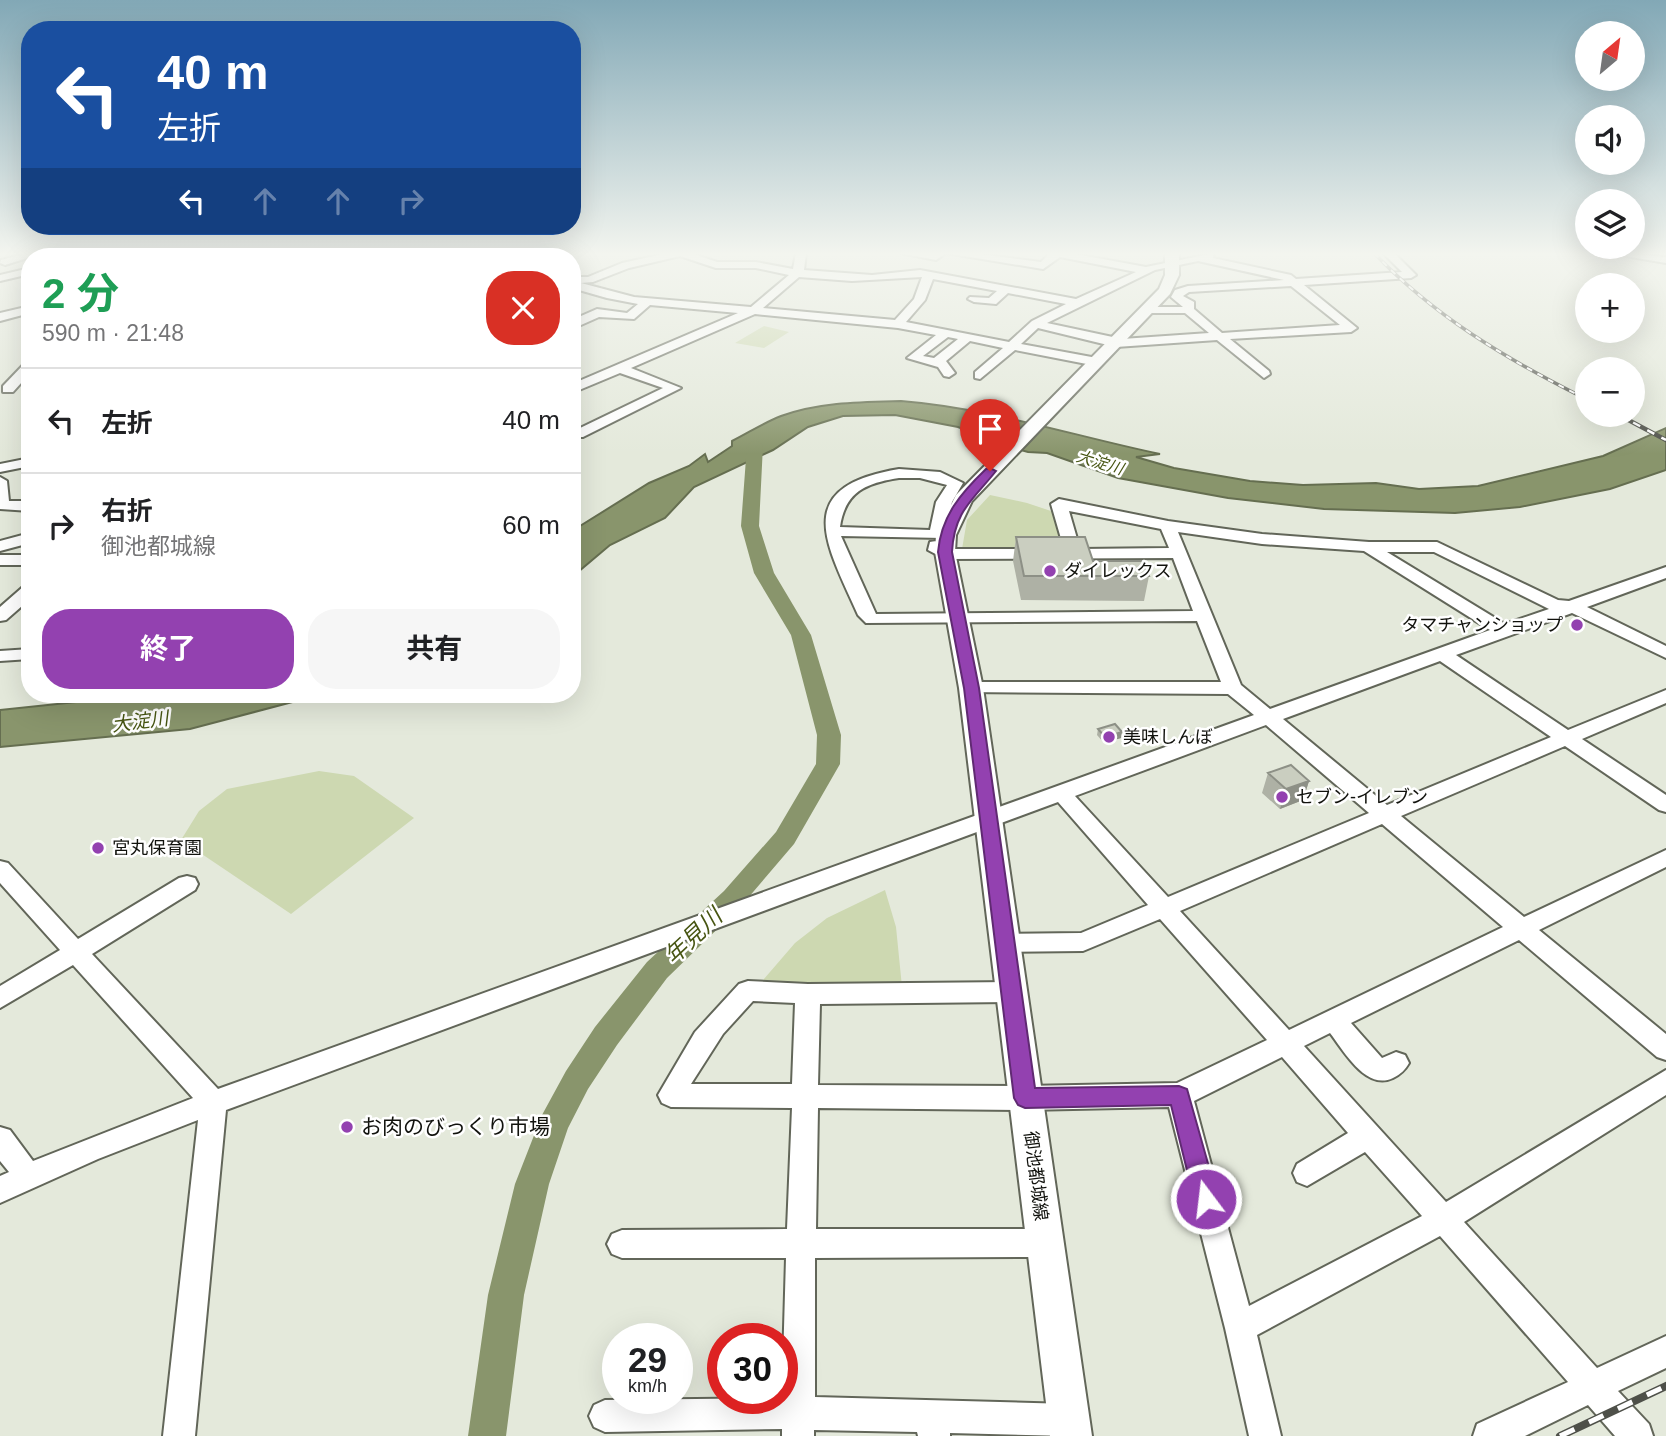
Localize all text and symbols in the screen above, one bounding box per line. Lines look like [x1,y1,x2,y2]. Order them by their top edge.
north arrow [1575,21,1645,91]
map controls [1575,21,1645,427]
text: 40 m [157,45,269,99]
icon: left [42,49,133,140]
button: sound [1575,105,1645,175]
text: 左折 [157,110,221,146]
icon: left [173,182,211,220]
icon: ahead [246,182,284,220]
icon: ahead [319,182,357,220]
icon: right [392,182,430,220]
button: layers [1575,189,1645,259]
text: 2 分 [42,270,119,317]
button: close [486,271,560,345]
button: + [1575,273,1645,343]
text: 590 m · 21:48 [42,320,184,346]
button: − [1575,357,1645,427]
pin [960,399,1020,471]
icon: left [42,402,80,440]
text: 40 m [502,405,560,435]
text: 左折 [101,408,153,438]
icon: arrive [971,410,1009,448]
water label: 大淀川 [1074,447,1127,478]
text: 右折 [101,496,153,526]
icon: right [42,507,80,545]
text: 60 m [502,510,560,540]
text: 御池都城線 [101,533,216,559]
place label: ダイレックス [1064,561,1171,581]
marker: ダイレックス [1042,563,1058,579]
button: 終了 [42,609,294,689]
button: 共有 [308,609,560,689]
place label: タマチャンショップ [1401,615,1563,635]
marker: タマチャンショップ [1569,617,1585,633]
water label: 大淀川 [110,707,172,735]
place label: 美味しんぼ [1123,727,1213,747]
marker: 美味しんぼ [1101,729,1117,745]
place label: セブン-イレブン [1296,787,1428,807]
marker: セブン-イレブン [1274,789,1290,805]
place label: 宮丸保育園 [112,838,202,858]
marker: 宮丸保育園 [90,840,106,856]
water label: 年見川 [659,901,729,969]
place label: お肉のびっくり市場 [361,1115,550,1138]
marker: お肉のびっくり市場 [339,1119,355,1135]
street label: 御池都城線 [1021,1130,1051,1222]
position arrow [1169,1162,1243,1236]
speed limit sign: 30 [707,1323,798,1414]
text: 29 [628,1340,667,1379]
text: km/h [628,1376,667,1396]

